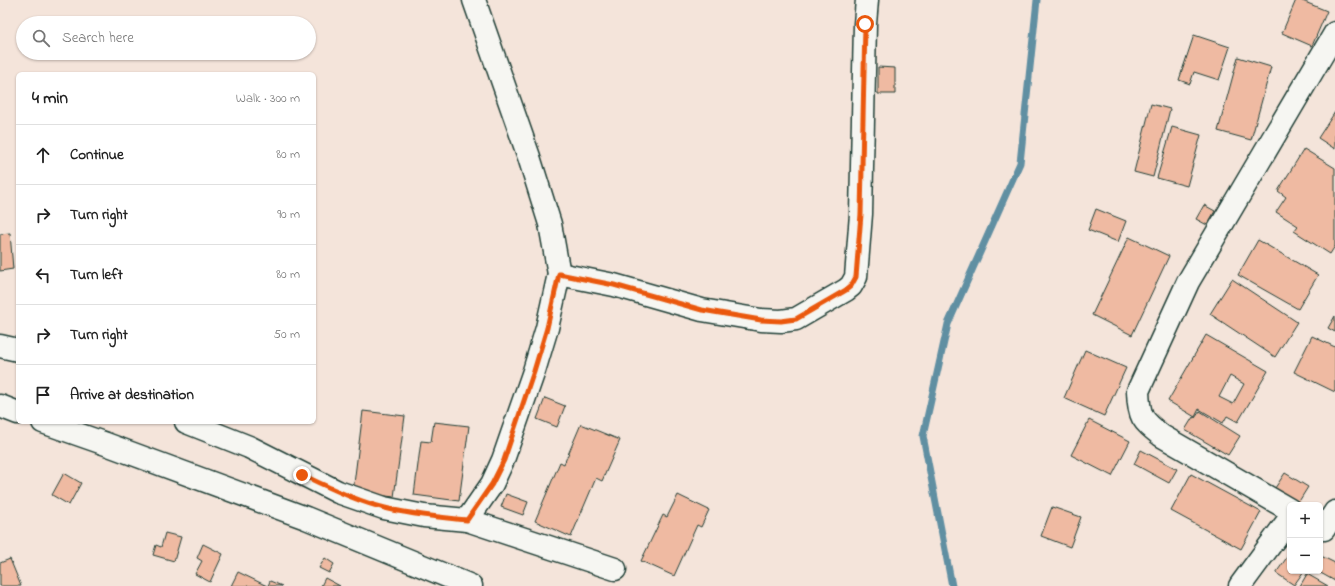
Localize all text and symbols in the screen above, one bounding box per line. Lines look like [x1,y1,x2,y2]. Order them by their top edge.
route start [856,15,874,33]
search box [16,16,316,60]
icon: search [30,27,52,49]
text: Search here [62,27,134,49]
text: 4 min [32,86,68,111]
text: Walk · 300 m [236,89,300,108]
icon: ahead [32,144,54,166]
text: Continue [70,144,124,166]
text: 80 m [276,145,300,164]
icon: right [32,204,54,226]
text: Turn right [70,204,128,226]
text: 90 m [277,205,300,224]
icon: left [32,264,54,286]
text: Turn left [70,264,123,286]
text: 80 m [276,265,300,284]
icon: right [32,324,54,346]
text: Turn right [70,324,128,346]
text: 50 m [274,325,300,344]
icon: arrive [32,384,54,406]
text: Arrive at destination [70,384,194,406]
route end [293,466,311,484]
map controls [1287,502,1323,574]
button: + [1287,502,1323,538]
button: − [1287,538,1323,574]

